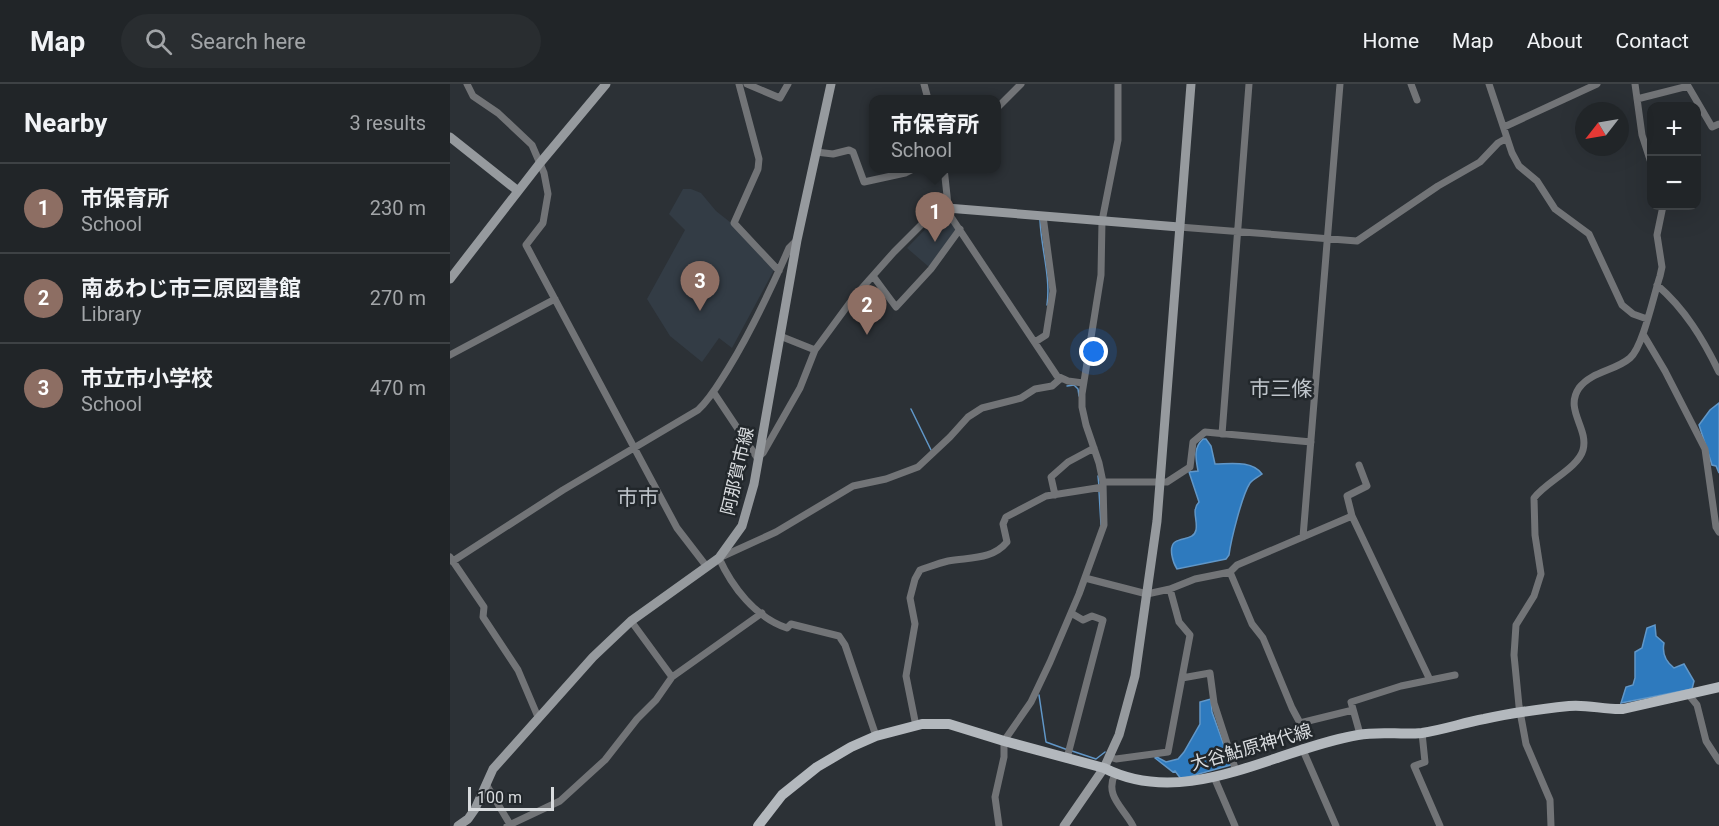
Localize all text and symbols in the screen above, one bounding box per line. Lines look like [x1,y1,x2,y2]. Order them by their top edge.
search box [121,14,541,68]
text: Map [30,25,85,58]
icon: search [142,25,175,58]
text: Search here [190,29,306,54]
text: Home [1363,29,1419,53]
text: Map [1452,29,1494,53]
text: About [1527,29,1583,53]
text: Contact [1616,29,1689,53]
popup [869,95,1001,173]
north arrow [1575,102,1629,156]
map controls [1647,102,1701,210]
button: + [1647,102,1701,156]
text: Nearby [24,108,107,138]
text: 3 results [350,111,426,135]
text: 市保育所 [891,112,979,137]
text: School [891,138,952,162]
button: − [1647,156,1701,210]
text: 市保育所 [81,186,169,211]
pin: 1 [916,192,954,242]
text: 1 [38,196,49,220]
text: 230 m [370,196,426,220]
text: School [81,212,142,236]
pin: 3 [680,262,720,311]
text: 南あわじ市三原図書館 [81,276,301,301]
text: 2 [38,286,49,310]
text: 270 m [370,286,426,310]
pin: 2 [848,286,886,335]
text: Library [81,302,142,326]
your location [1079,337,1108,366]
text: 市立市小学校 [81,366,213,391]
text: 3 [38,376,49,400]
text: 470 m [370,376,426,400]
district label: 市三條 [1250,377,1313,401]
text: School [81,392,142,416]
street label: 阿那賀市線 [717,425,757,517]
district label: 市市 [617,486,659,510]
street label: 大谷鮎原神代線 [1188,720,1314,774]
scale bar [468,784,554,812]
text: 100 m [477,788,522,807]

